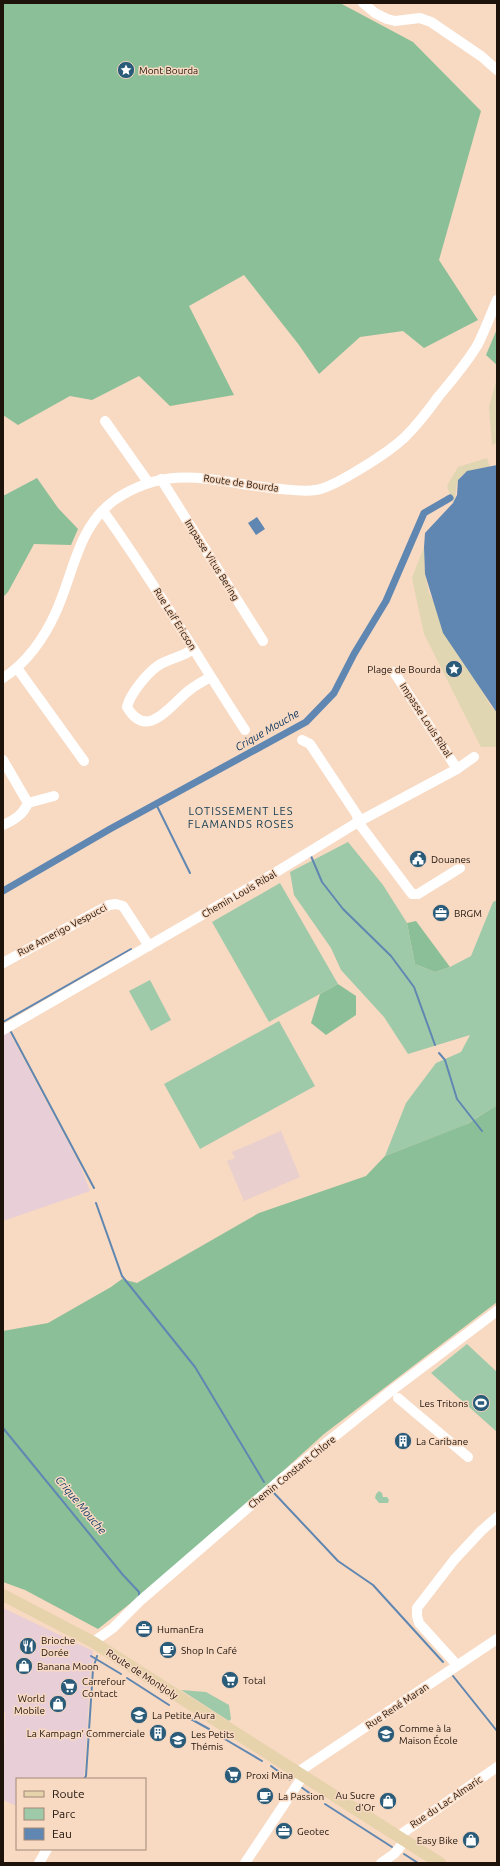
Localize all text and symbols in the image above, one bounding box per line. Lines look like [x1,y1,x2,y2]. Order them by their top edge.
place icon: Mont Bourda [116,60,136,80]
place label: Mont Bourda [139,65,198,76]
street label: Route de Bourda [203,472,279,494]
street label: Impasse Vitus Bering [183,517,241,603]
street label: Rue Leif Ericson [151,586,199,652]
place icon: Plage de Bourda [444,659,464,679]
place label: Plage de Bourda [367,664,441,675]
street label: Impasse Louis Ribal [398,681,454,760]
water label: Crique Mouche [233,707,301,753]
district label: LOTISSEMENT LES FLAMANDS ROSES [188,805,294,830]
public building icon: Douanes [408,849,428,869]
place label: Douanes [431,854,470,865]
street label: Chemin Louis Ribal [200,868,279,920]
street label: Rue Amerigo Vespucci [15,902,109,958]
office icon: BRGM [431,903,451,923]
place label: BRGM [454,908,482,919]
sports icon: Les Tritons [471,1393,491,1413]
place label: Les Tritons [420,1398,468,1409]
building icon: La Caribane [393,1431,413,1451]
street label: Chemin Constant Chlore [246,1433,338,1511]
place label: La Caribane [416,1436,468,1447]
water label: Crique Mouche [53,1474,109,1537]
office icon: HumanEra [134,1619,154,1639]
place label: HumanEra [157,1624,204,1635]
place label: Brioche Dorée [41,1635,75,1658]
restaurant icon: Brioche Dorée [18,1636,38,1656]
cafe icon: Shop In Café [158,1640,178,1660]
place label: Shop In Café [181,1645,237,1656]
street label: Route de Montjoly [104,1647,180,1701]
shop icon: Banana Moon [14,1656,34,1676]
place label: Banana Moon [37,1661,99,1672]
supermarket icon: Total [220,1670,240,1690]
place label: Total [243,1675,266,1686]
place label: Carrefour Contact [82,1676,126,1699]
supermarket icon: Carrefour Contact [59,1677,79,1697]
street label: Rue René Maran [363,1681,431,1731]
place label: World Mobile [14,1693,45,1716]
shop icon: World Mobile [48,1694,68,1714]
school or university icon: La Petite Aura [129,1705,149,1725]
place label: La Petite Aura [152,1710,215,1721]
building icon: La Kampagn' Commerciale [148,1723,168,1743]
place label: Comme à la Maison École [399,1723,458,1746]
school or university icon: Comme à la Maison École [376,1724,396,1744]
place label: La Kampagn' Commerciale [27,1728,145,1739]
place label: Les Petits Thémis [191,1729,234,1752]
school or university icon: Les Petits Thémis [168,1730,188,1750]
supermarket icon: Proxi Mina [223,1765,243,1785]
place label: Proxi Mina [246,1770,293,1781]
street label: Rue du Lac Almaric [408,1774,484,1830]
legend [16,1778,146,1850]
cafe icon: La Passion [255,1786,275,1806]
text: Route [52,1787,85,1800]
place label: Au Sucre d'Or [336,1790,375,1813]
place label: La Passion [278,1791,324,1802]
shop icon: Au Sucre d'Or [378,1791,398,1811]
text: Parc [52,1807,76,1820]
office icon: Geotec [274,1821,294,1841]
place label: Geotec [297,1826,329,1837]
text: Eau [52,1827,72,1840]
shop icon: Easy Bike [461,1830,481,1850]
place label: Easy Bike [417,1835,458,1846]

